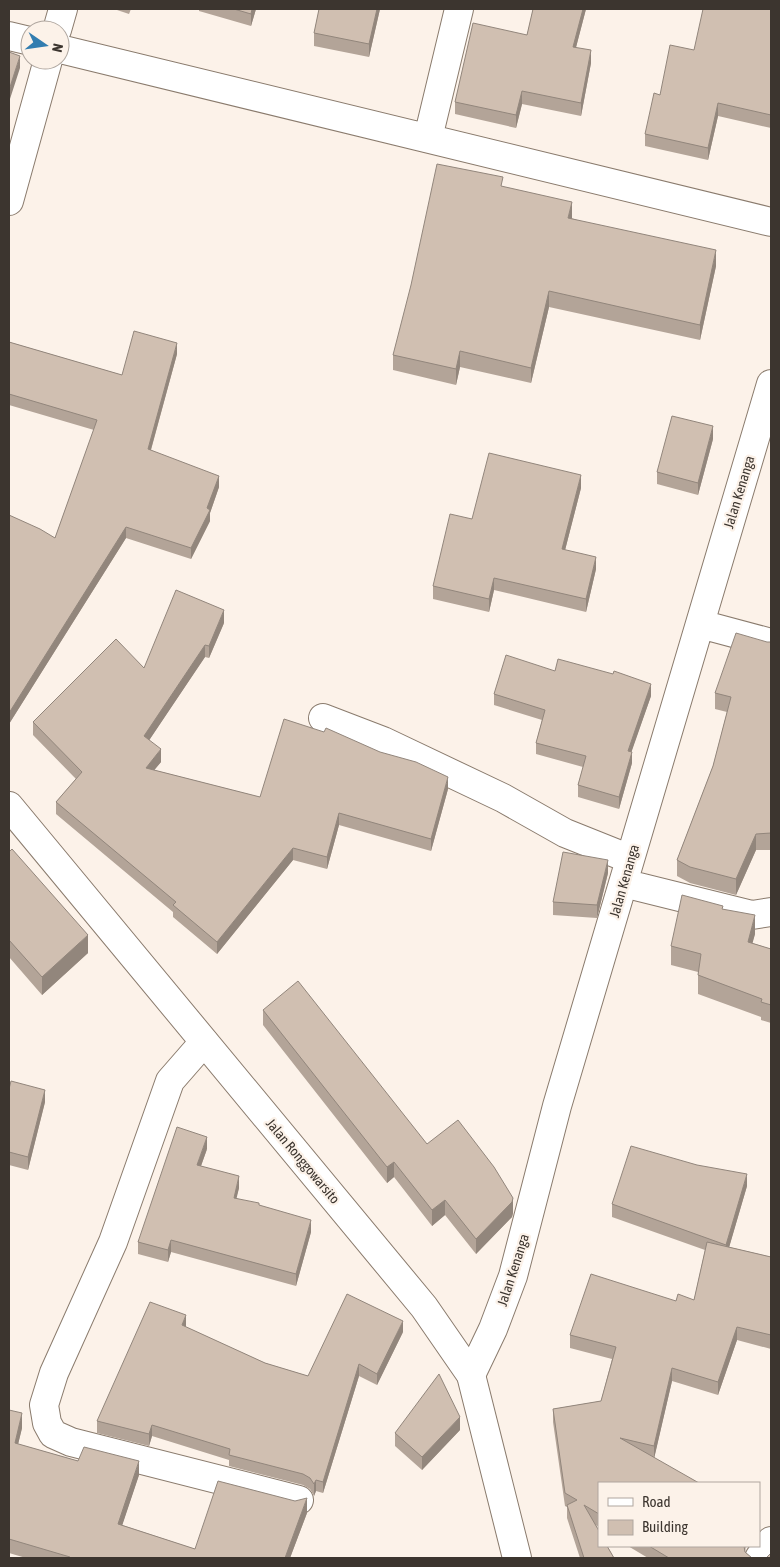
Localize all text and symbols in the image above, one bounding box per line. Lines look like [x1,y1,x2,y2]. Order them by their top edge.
north arrow [20,20,70,70]
text: N [49,42,66,54]
street label: Jalan Kenanga [720,454,758,530]
street label: Jalan Kenanga [606,843,642,919]
street label: Jalan Ronggowarsito [263,1115,343,1207]
street label: Jalan Kenanga [494,1232,532,1308]
legend [598,1482,760,1547]
text: Road [642,1493,671,1510]
text: Building [642,1518,688,1535]

